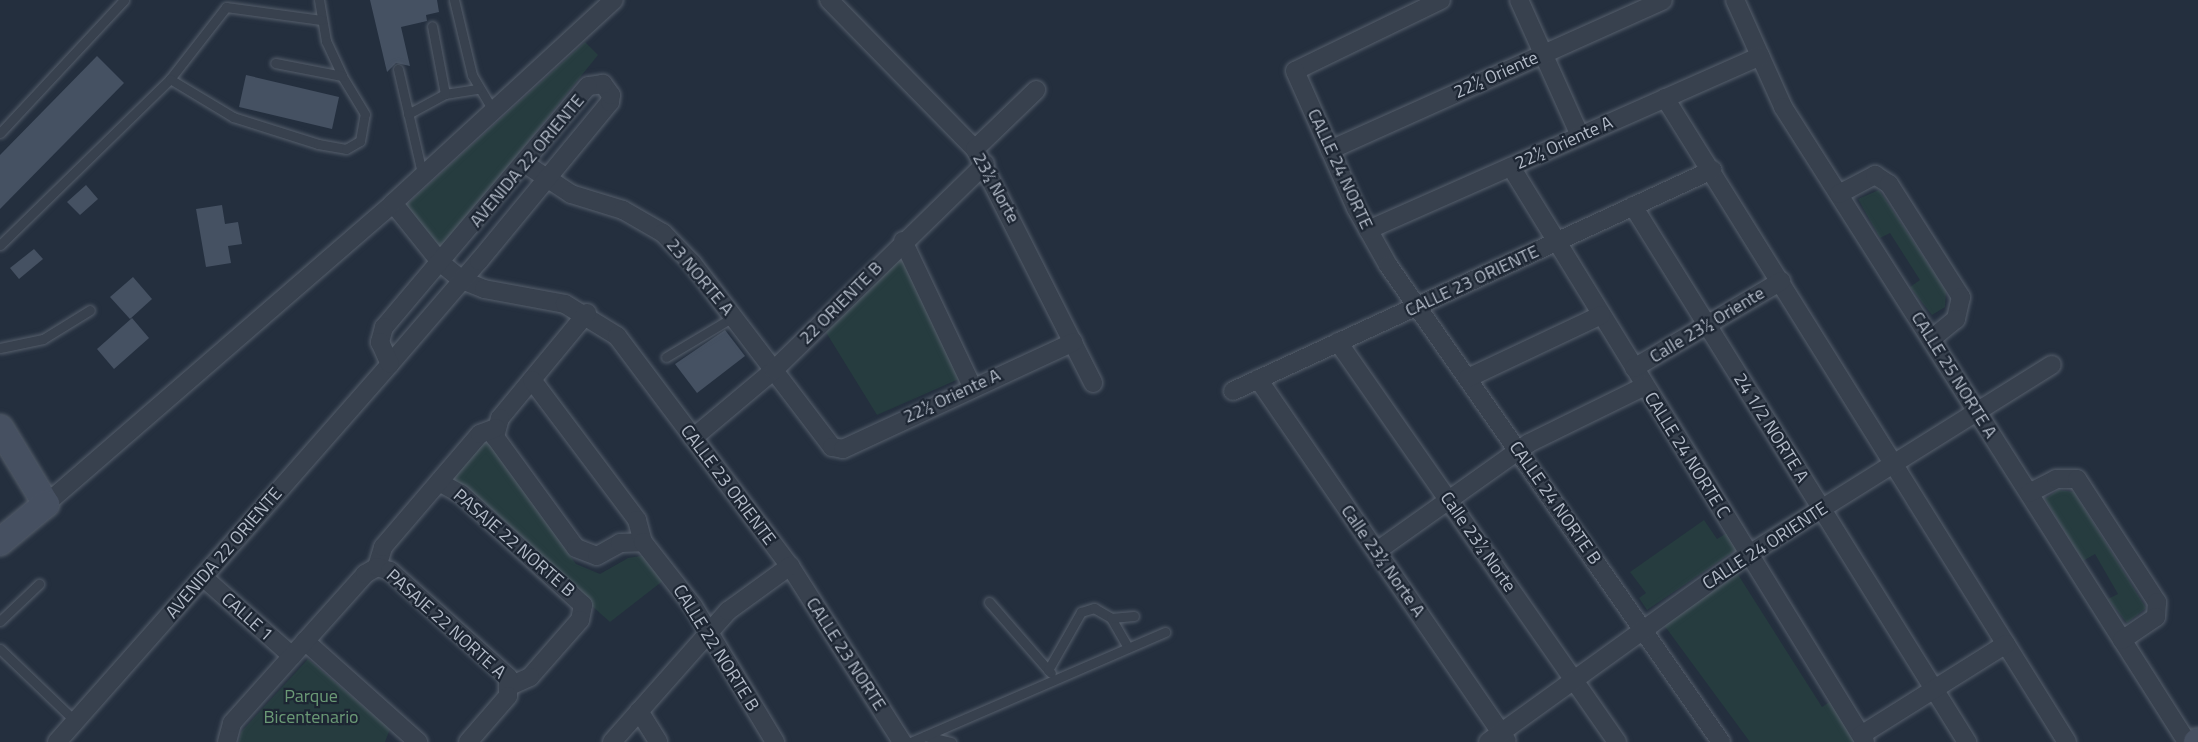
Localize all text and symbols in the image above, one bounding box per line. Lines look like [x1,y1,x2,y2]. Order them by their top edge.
street label: 22½ Oriente [1451,47,1541,103]
street label: AVENIDA 22 ORIENTE [465,90,589,232]
street label: CALLE 24 NORTE [1303,105,1377,233]
street label: 22½ Oriente A [1512,112,1616,174]
street label: 23½ Norte [968,149,1024,227]
street label: 23 NORTE A [662,234,738,320]
street label: CALLE 23 ORIENTE [1402,241,1542,321]
street label: 22 ORIENTE B [795,257,887,349]
street label: Calle 23½ Oriente [1646,282,1768,368]
street label: CALLE 25 NORTE A [1906,308,2002,442]
street label: 22½ Oriente A [900,364,1004,428]
street label: 24 1/2 NORTE A [1729,369,1813,487]
street label: CALLE 24 NORTE C [1640,388,1734,522]
street label: CALLE 23 ORIENTE [676,421,780,549]
street label: CALLE 24 NORTE B [1505,437,1605,569]
street label: AVENIDA 22 ORIENTE [161,483,287,623]
street label: PASAJE 22 NORTE B [449,484,579,602]
street label: Calle 23½ Norte [1436,488,1520,596]
street label: CALLE 24 ORIENTE [1698,498,1832,594]
street label: Calle 23½ Norte A [1336,501,1430,621]
street label: PASAJE 22 NORTE A [382,565,510,683]
street label: CALLE 22 NORTE B [668,581,764,715]
street label: CALLE 1 [217,588,277,646]
street label: CALLE 23 NORTE [801,594,891,714]
park label: Parque Bicentenario [263,686,359,728]

